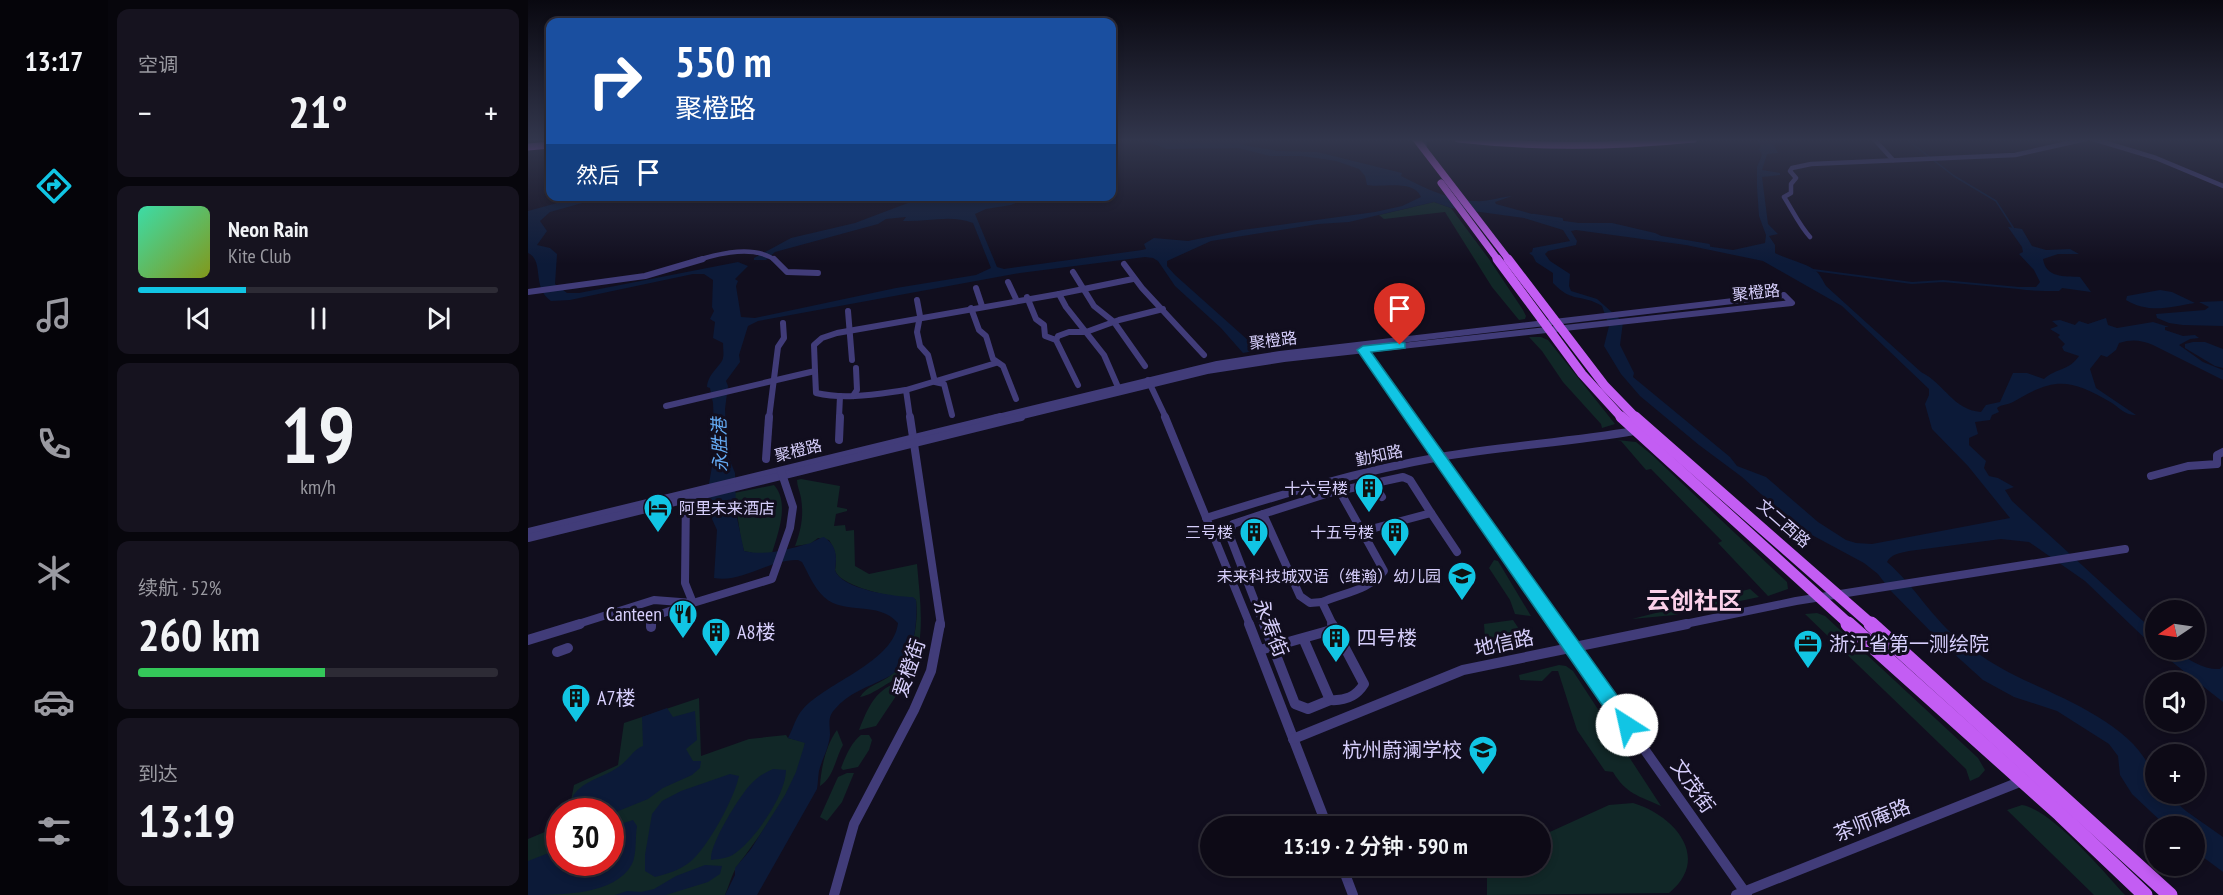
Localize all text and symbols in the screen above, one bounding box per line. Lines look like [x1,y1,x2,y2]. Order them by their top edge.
text: 550 m [675,34,772,89]
icon: right [576,42,654,120]
text: 13:17 [25,44,83,78]
text: 空调 [138,52,178,78]
text: 21° [288,82,348,140]
text: − [138,91,152,134]
text: + [484,91,498,134]
text: 聚橙路 [675,91,756,125]
icon: arrive [632,156,665,189]
text: 然后 [576,161,620,189]
icon: directions [33,165,75,207]
text: Neon Rain [228,215,308,243]
text: Kite Club [228,243,291,269]
street label: 聚橙路 [1731,280,1781,304]
pin [1374,283,1425,345]
icon: arrive [1383,292,1416,325]
icon: music [33,294,75,336]
icon: previous [182,302,215,335]
icon: pause [302,302,335,335]
icon: next [422,302,455,335]
street label: 聚橙路 [1248,327,1298,353]
text: 19 [281,384,355,485]
water label: 永胜港 [707,415,732,472]
icon: phone [33,423,75,465]
street label: 聚橙路 [772,434,824,466]
street label: 勤知路 [1353,440,1405,470]
building icon: 十六号楼 [1353,472,1385,514]
text: km/h [300,474,336,500]
place label: 十六号楼 [1284,478,1348,498]
hotel icon: 阿里未来酒店 [642,492,674,534]
street label: 文二西路 [1753,494,1815,552]
place label: 阿里未来酒店 [679,498,775,518]
building icon: 三号楼 [1238,516,1270,558]
building icon: 十五号楼 [1379,516,1411,558]
place label: 三号楼 [1185,522,1233,542]
place label: 十五号楼 [1310,522,1374,542]
icon: climate [33,552,75,594]
school or university icon: 未来科技城双语（维瀚）幼儿园 [1446,560,1478,602]
place label: 未来科技城双语（维瀚）幼儿园 [1217,566,1441,586]
text: 续航 · 52% [138,575,221,601]
district label: 云创社区 [1646,585,1742,616]
street label: 永寿街 [1248,595,1294,661]
restaurant icon: Canteen [667,598,699,640]
north arrow [2145,600,2205,660]
map controls [2145,600,2205,876]
place label: Canteen [606,601,662,627]
text: 260 km [138,605,260,663]
building icon: A8楼 [700,616,732,658]
place label: A8楼 [737,619,775,645]
building icon: 四号楼 [1320,622,1352,664]
street label: 地信路 [1472,624,1536,662]
place label: 四号楼 [1357,625,1417,651]
office icon: 浙江省第一测绘院 [1792,628,1824,670]
place label: 浙江省第一测绘院 [1829,631,1989,657]
street label: 爱橙街 [887,635,931,701]
button: sound [2145,672,2205,732]
icon: car [33,681,75,723]
building icon: A7楼 [560,682,592,724]
place label: A7楼 [597,685,635,711]
position arrow [1595,693,1659,757]
school or university icon: 杭州蔚澜学校 [1467,734,1499,776]
place label: 杭州蔚澜学校 [1342,737,1462,763]
button: + [2145,744,2205,804]
street label: 文茂街 [1665,754,1721,818]
text: 到达 [138,761,178,787]
text: 13:19 [138,791,235,849]
street label: 茶师庵路 [1830,793,1914,847]
speed limit sign: 30 [546,798,624,876]
icon: filters [33,810,75,852]
button: − [2145,816,2205,876]
text: 13:19 · 2 分钟 · 590 m [1283,832,1468,860]

